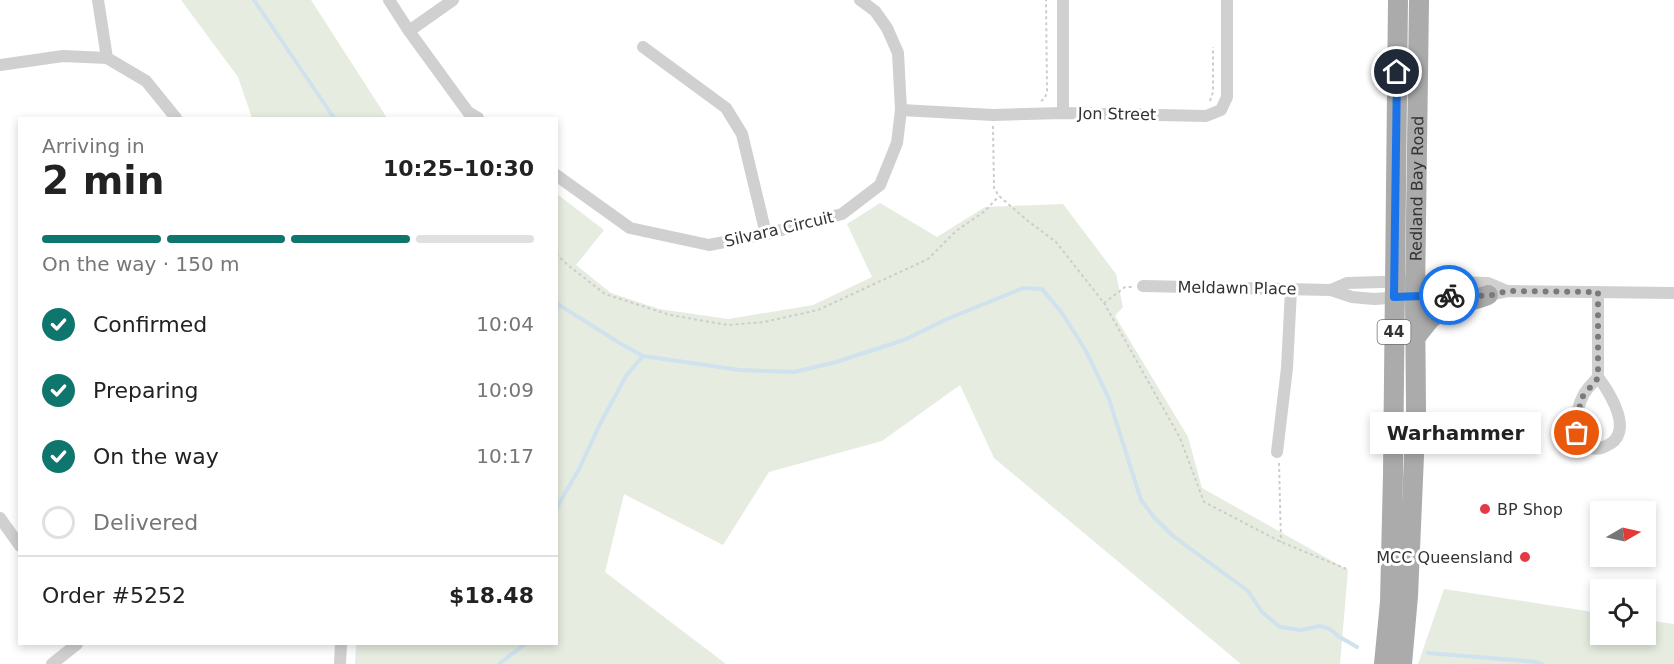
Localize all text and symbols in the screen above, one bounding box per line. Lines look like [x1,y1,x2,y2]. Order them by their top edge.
pin [1371,46,1422,97]
icon: home [1380,55,1413,88]
street label: Jon Street [1077,104,1156,124]
street label: Redland Bay Road [1406,116,1427,261]
text: Arriving in [42,134,145,158]
text: 10:25–10:30 [383,156,534,181]
text: 2 min [42,158,164,203]
street label: Silvara Circuit [723,207,835,251]
text: On the way · 150 m [42,252,240,276]
courier [1419,265,1479,325]
street label: Meldawn Place [1177,277,1297,299]
icon: bike [1433,279,1466,312]
icon: check [42,308,75,341]
text: Confirmed [93,312,207,337]
text: 10:04 [476,312,534,336]
road number: 44 [1378,320,1410,344]
icon: check [42,374,75,407]
text: Preparing [93,378,199,403]
text: 10:09 [476,378,534,402]
pin [1551,407,1602,458]
callout: Warhammer [1370,412,1541,454]
icon: bag [1560,416,1593,449]
text: Warhammer [1387,421,1524,445]
icon: check [42,440,75,473]
text: On the way [93,444,219,469]
text: 10:17 [476,444,534,468]
place label: BP Shop [1497,500,1563,519]
north arrow [1590,501,1656,567]
map controls [1590,501,1656,645]
marker: BP Shop [1478,502,1492,516]
text: Delivered [93,510,198,535]
place label: MCC Queensland [1376,548,1513,567]
marker: MCC Queensland [1518,550,1532,564]
button: locate [1590,579,1656,645]
text: Order #5252 [42,583,186,608]
text: $18.48 [449,583,534,608]

